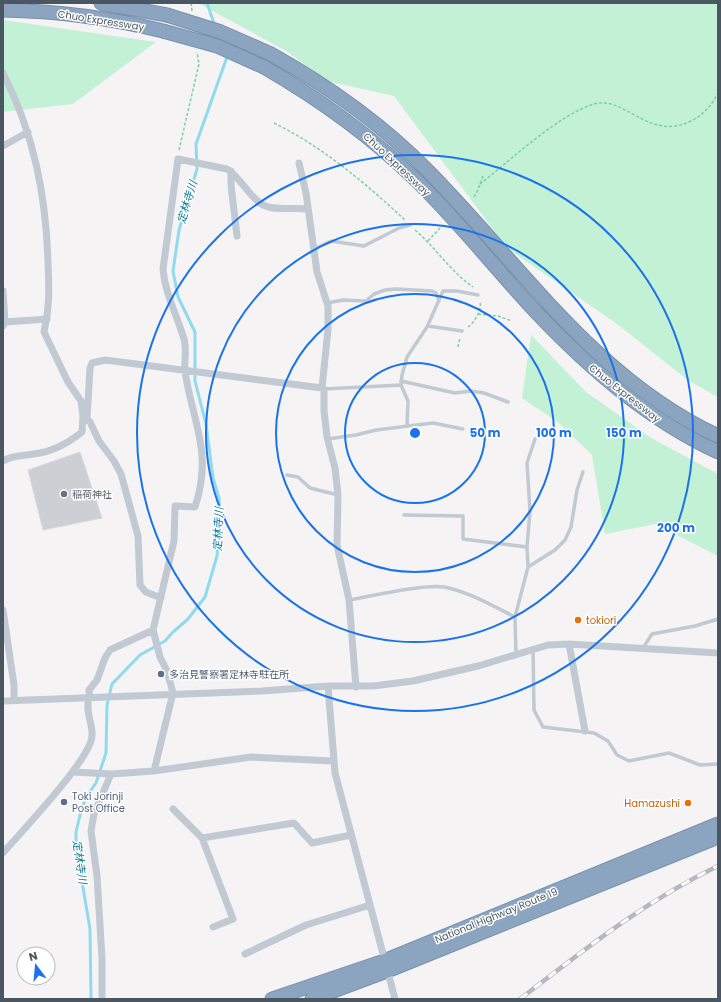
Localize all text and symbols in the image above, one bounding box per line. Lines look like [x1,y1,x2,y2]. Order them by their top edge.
street label: Chuo Expressway [57,6,146,35]
street label: Chuo Expressway [360,129,434,200]
water label: 定林寺川 [173,178,201,225]
street label: Chuo Expressway [586,361,664,426]
text: 50 m [470,424,501,441]
text: 100 m [536,424,572,441]
text: 150 m [606,424,642,441]
centre of rings [408,426,422,440]
place label: 稲荷神社 [72,487,112,502]
marker: 稲荷神社 [59,489,69,499]
water label: 定林寺川 [209,506,227,551]
text: 200 m [657,519,695,536]
place label: tokiori [586,613,616,628]
marker: tokiori [573,615,583,625]
place label: 多治見警察署定林寺駐在所 [169,667,289,682]
marker: 多治見警察署定林寺駐在所 [156,669,166,679]
place label: Toki Jorinji Post Office [72,789,125,816]
place label: Hamazushi [624,796,680,811]
marker: Toki Jorinji Post Office [59,797,69,807]
marker: Hamazushi [683,798,693,808]
water label: 定林寺川 [69,839,91,886]
street label: National Highway Route 19 [433,884,560,947]
north arrow [16,946,56,986]
text: N [27,948,39,965]

